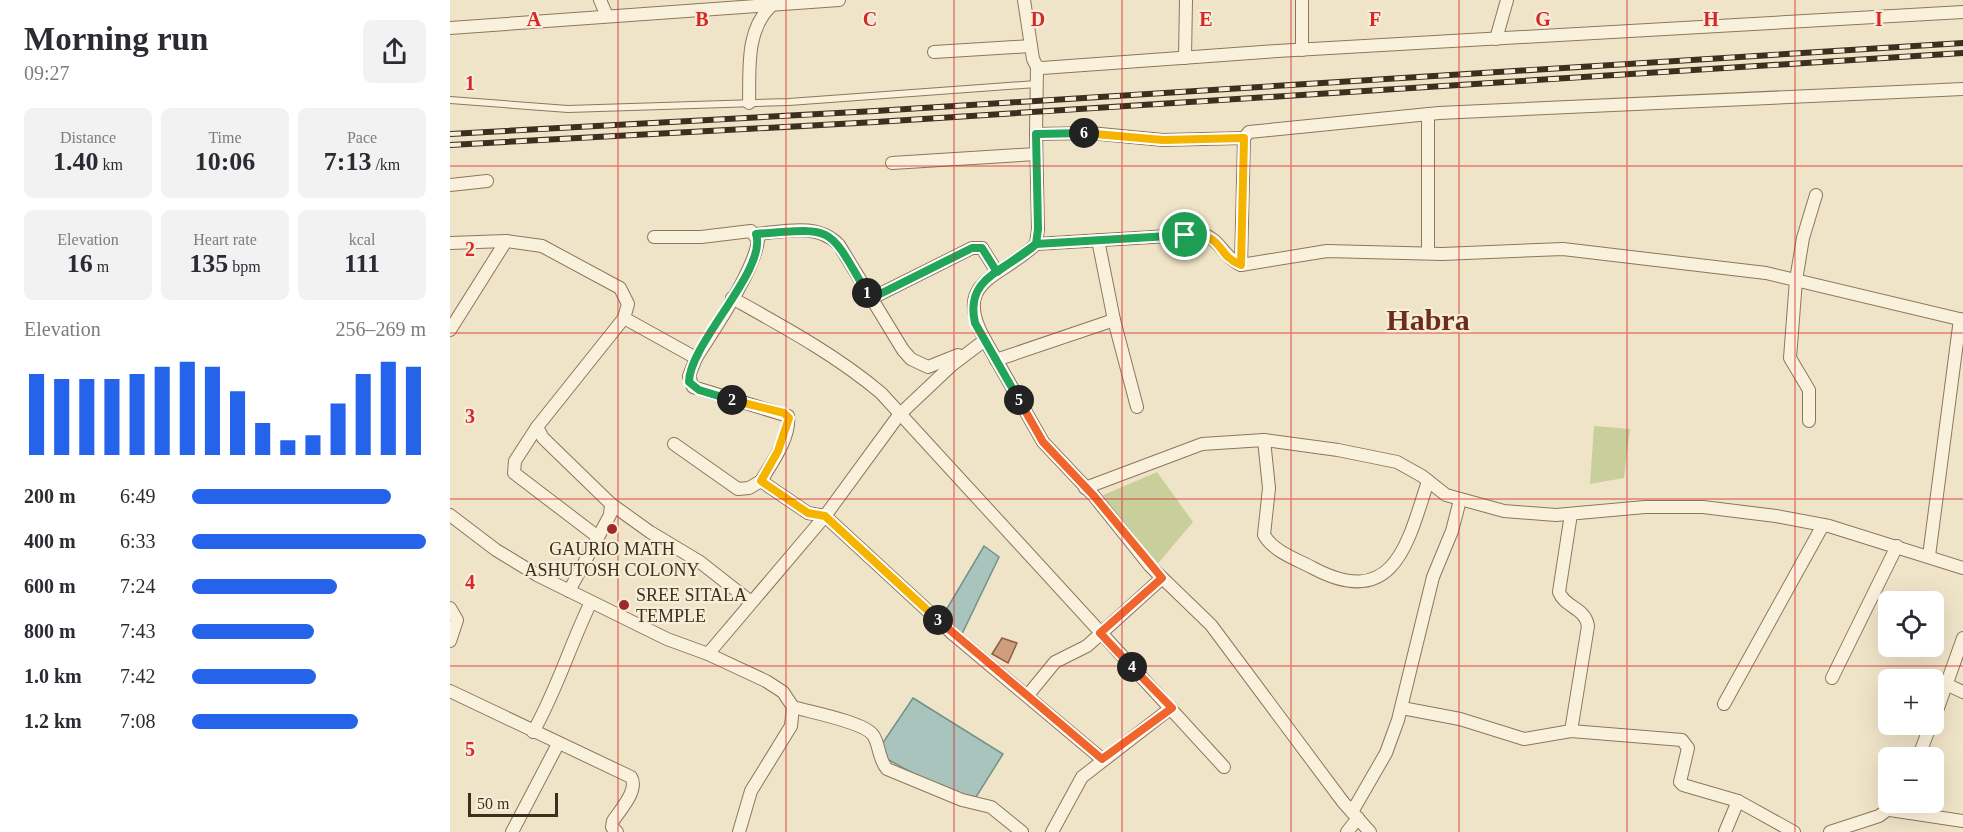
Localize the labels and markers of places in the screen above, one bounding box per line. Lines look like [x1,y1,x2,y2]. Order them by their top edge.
pin: 6 [1069,118,1099,148]
pin [1159,209,1210,260]
pin: 1 [852,278,882,308]
pin: 2 [717,385,747,415]
pin: 5 [1004,385,1034,415]
marker: GAURIO MATH ASHUTOSH COLONY [605,522,619,536]
place label: GAURIO MATH ASHUTOSH COLONY [524,539,700,580]
place label: SREE SITALA TEMPLE [636,585,747,626]
marker: SREE SITALA TEMPLE [617,598,631,612]
pin: 3 [923,605,953,635]
pin: 4 [1117,652,1147,682]

